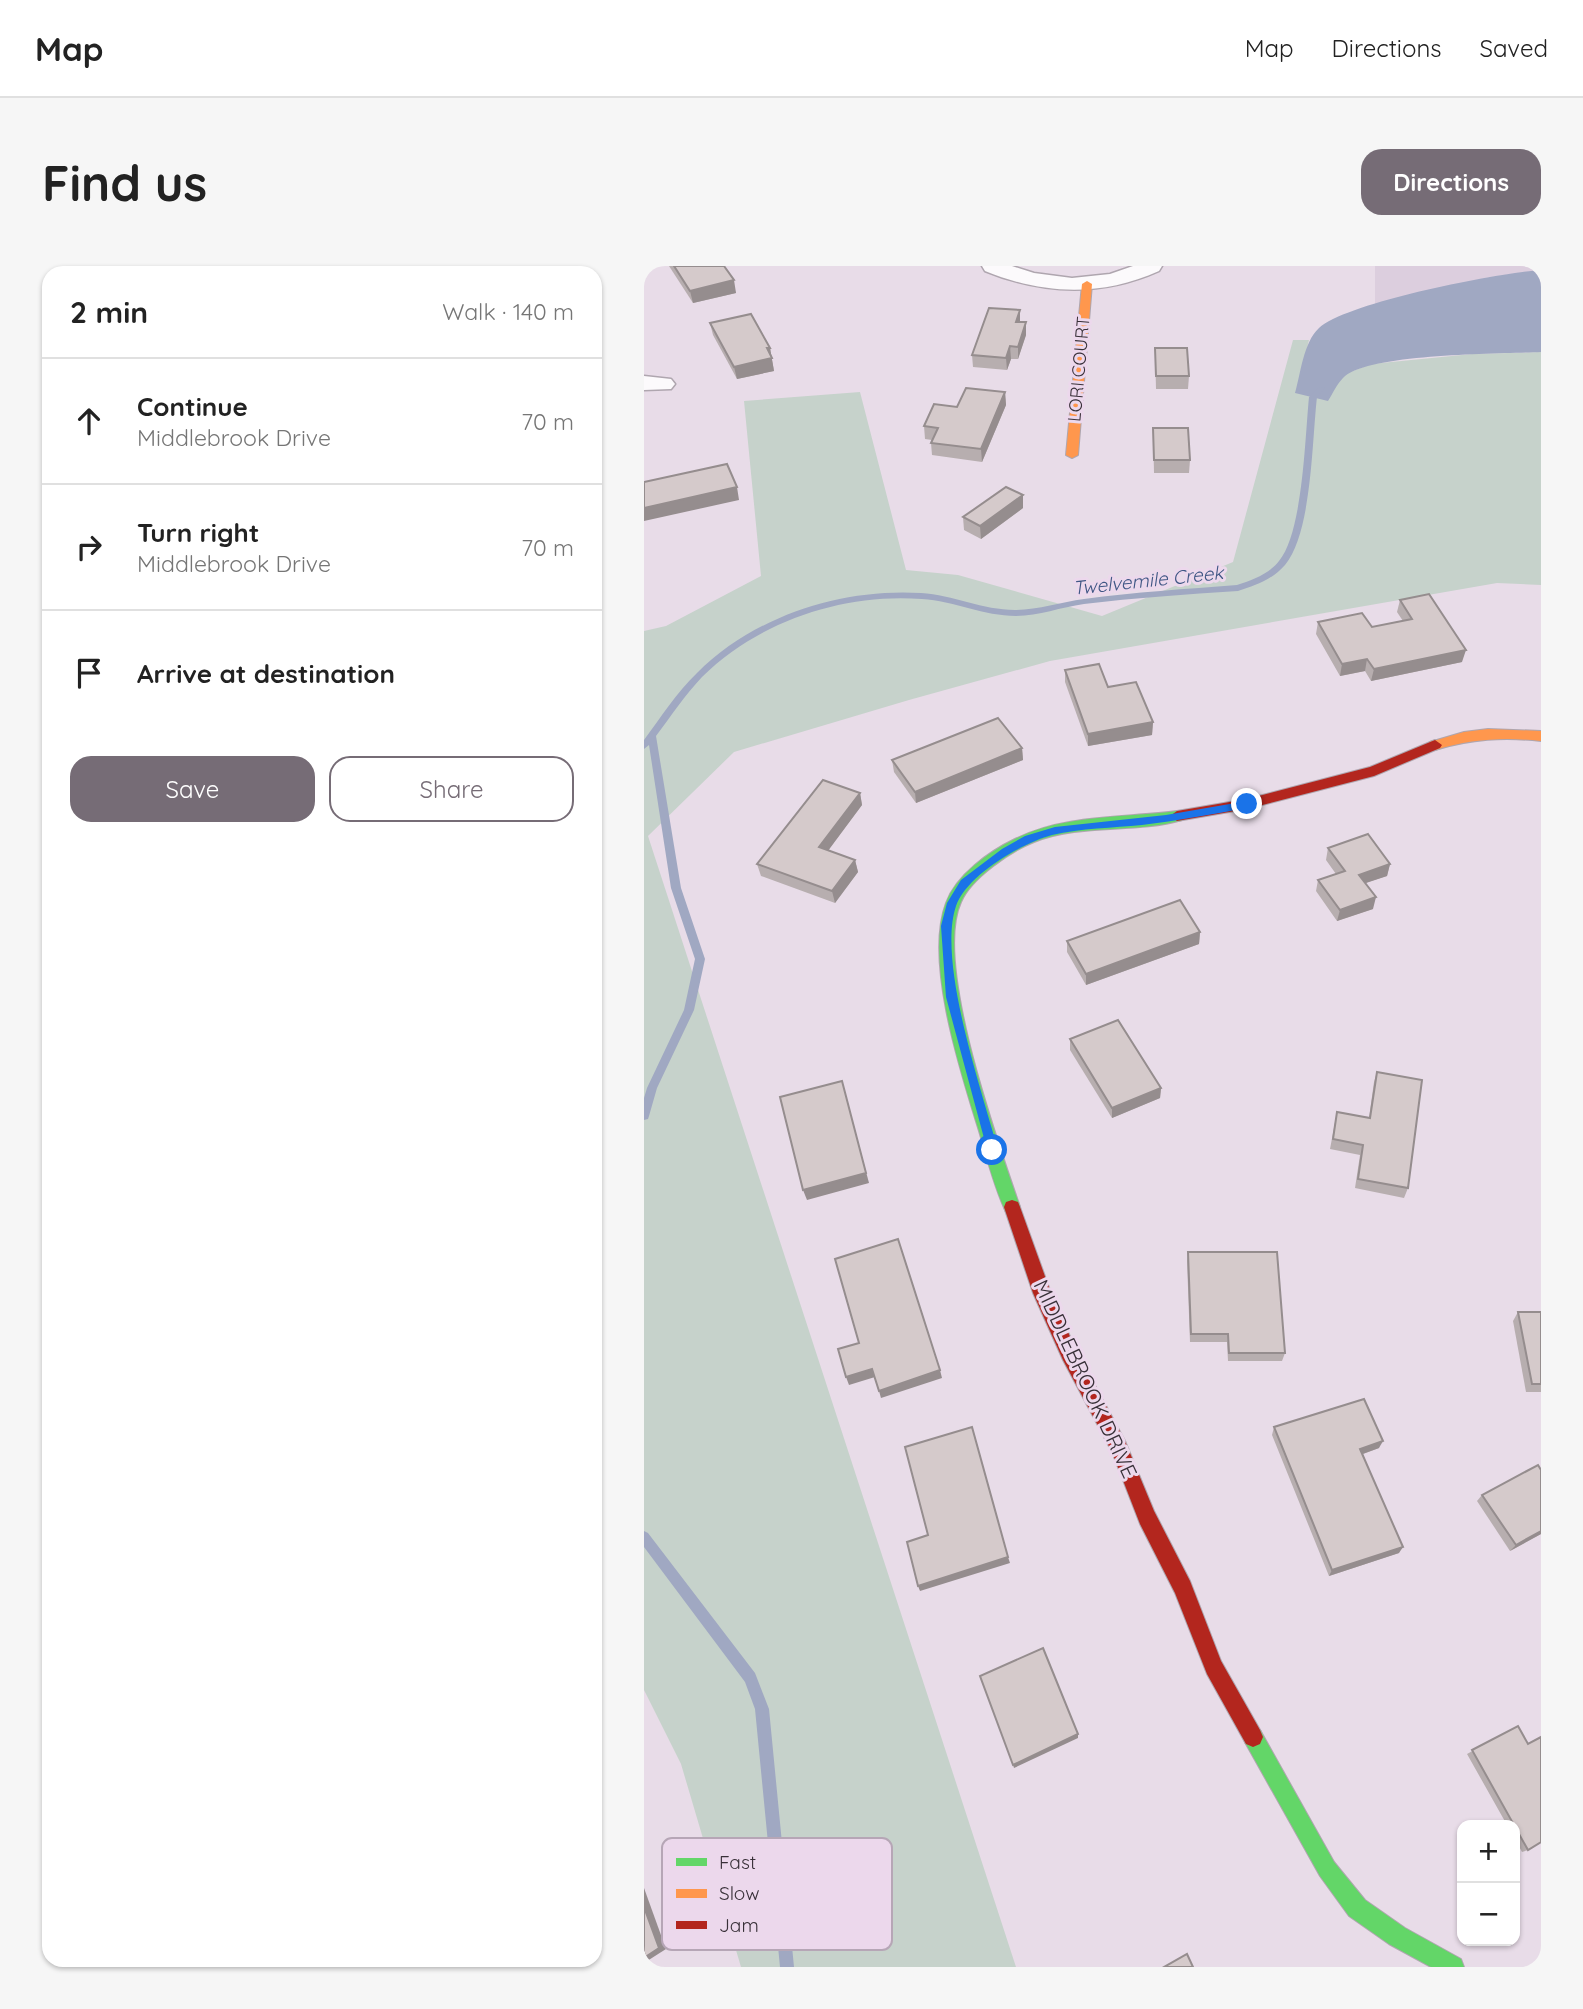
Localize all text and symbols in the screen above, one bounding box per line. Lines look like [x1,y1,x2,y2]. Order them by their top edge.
text: Map [35,28,103,69]
text: Map [1245,33,1294,63]
text: Directions [1332,33,1442,63]
text: Saved [1480,33,1548,63]
button: Directions [1361,149,1541,215]
text: Find us [42,152,207,213]
text: 2 min [70,293,148,331]
text: Walk · 140 m [442,297,574,326]
street label: LORI COURT [1062,315,1095,423]
text: Continue [137,390,248,423]
icon: ahead [70,402,108,440]
text: 70 m [521,407,574,436]
text: Middlebrook Drive [137,423,331,452]
text: Turn right [137,516,259,549]
icon: right [70,528,108,566]
text: 70 m [521,533,574,562]
text: Middlebrook Drive [137,549,331,578]
water label: Twelvemile Creek [1072,560,1226,600]
icon: arrive [70,654,108,692]
text: Arrive at destination [137,657,395,690]
button: Save [70,756,315,822]
button: Share [329,756,574,822]
route end [1231,788,1262,819]
route start [976,1134,1007,1165]
street label: MIDDLEBROOK DRIVE [1029,1275,1143,1482]
map controls [1457,1820,1520,1946]
button: + [1457,1820,1520,1883]
legend [662,1838,892,1950]
text: Fast [719,1850,756,1874]
text: Slow [719,1881,760,1905]
button: − [1457,1883,1520,1946]
text: Jam [719,1913,759,1937]

